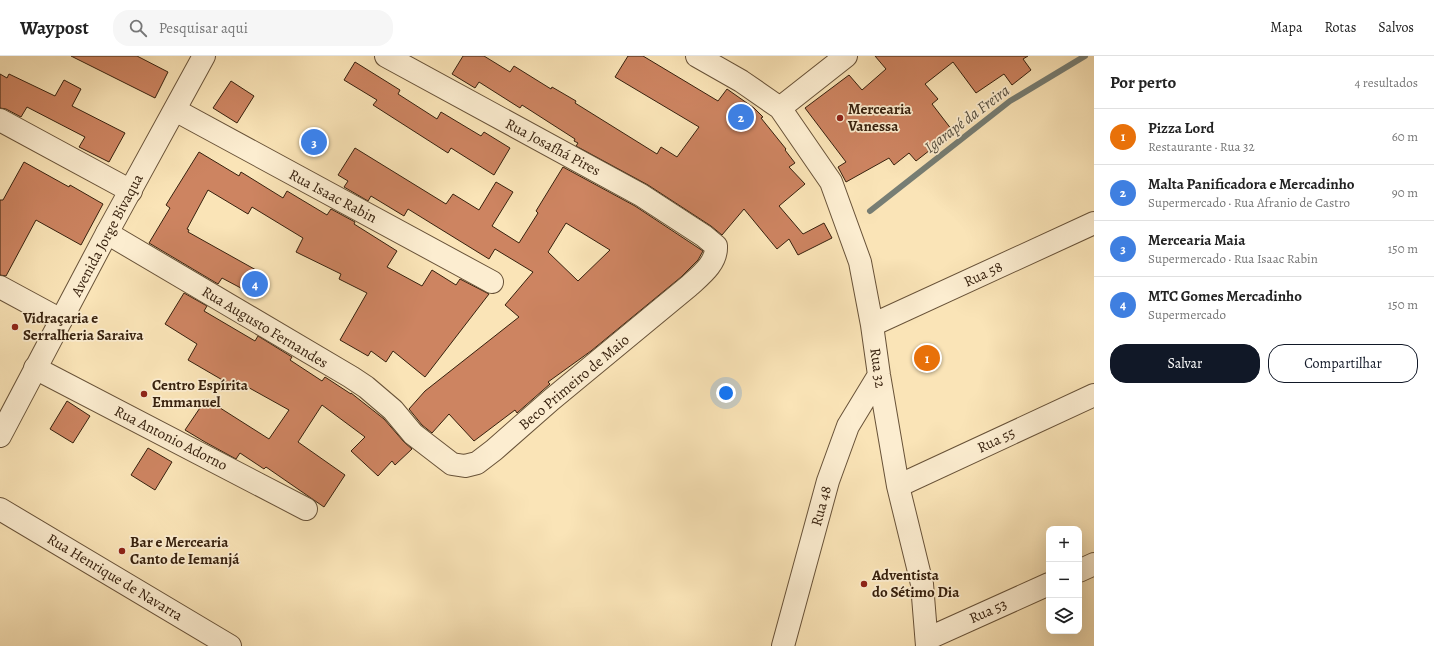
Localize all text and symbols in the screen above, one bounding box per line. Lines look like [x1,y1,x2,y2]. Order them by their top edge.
search box [113,10,393,46]
text: Waypost [20,15,89,41]
icon: search [127,17,149,39]
text: Pesquisar aqui [159,18,248,38]
text: Mapa [1270,18,1302,37]
text: Rotas [1324,18,1356,37]
text: Salvos [1378,18,1414,37]
text: Por perto [1110,71,1176,94]
text: 4 resultados [1354,74,1418,91]
water label: Igarapé da Freira [920,79,1015,158]
place label: Mercearia Vanessa [847,99,912,136]
pin: 2 [728,102,754,132]
street label: Rua Josafhá Pires [502,113,604,181]
marker: Mercearia Vanessa [835,113,845,123]
text: Pizza Lord [1148,118,1214,138]
pin: 3 [301,127,327,157]
text: 1 [1121,128,1125,145]
text: 60 m [1392,128,1418,145]
text: Restaurante · Rua 32 [1148,138,1255,155]
street label: Rua Isaac Rabin [285,164,381,228]
street label: Avenida Jorge Bivaqua [66,170,148,301]
text: Malta Panificadora e Mercadinho [1148,174,1355,194]
text: 2 [1120,184,1126,201]
text: 90 m [1392,184,1418,201]
text: Supermercado · Rua Afranio de Castro [1148,194,1350,211]
text: Mercearia Maia [1148,230,1245,250]
text: 3 [1120,240,1126,257]
text: 150 m [1388,240,1418,257]
text: Supermercado · Rua Isaac Rabin [1148,250,1318,267]
street label: Rua 58 [960,256,1006,292]
pin: 4 [242,269,268,299]
street label: Rua Augusto Fernandes [198,281,332,373]
text: MTC Gomes Mercadinho [1148,286,1302,306]
text: 4 [1120,296,1126,313]
text: 150 m [1388,296,1418,313]
text: Supermercado [1148,306,1226,323]
place label: Vidraçaria e Serralheria Saraiva [22,308,144,345]
marker: Vidraçaria e Serralheria Saraiva [10,322,20,332]
street label: Beco Primeiro de Maio [514,330,634,434]
pin: 1 [914,343,940,373]
button: Salvar [1110,344,1260,383]
button: Compartilhar [1268,344,1418,383]
street label: Rua 32 [865,347,891,389]
place label: Centro Espírita Emmanuel [152,375,249,412]
your location [716,383,736,403]
marker: Centro Espírita Emmanuel [139,389,149,399]
street label: Rua Antonio Adorno [111,401,231,475]
street label: Rua 55 [974,423,1018,457]
street label: Rua 48 [806,484,836,528]
map controls [1046,526,1082,634]
button: + [1046,526,1082,562]
street label: Rua Henrique de Navarra [43,529,187,625]
place label: Bar e Mercearia Canto de Iemanjá [130,532,240,569]
marker: Bar e Mercearia Canto de Iemanjá [117,546,127,556]
button: − [1046,562,1082,598]
place label: Adventista do Sétimo Dia [871,565,960,602]
marker: Adventista do Sétimo Dia [859,579,869,589]
street label: Rua 53 [966,594,1010,628]
button: layers [1046,598,1082,634]

